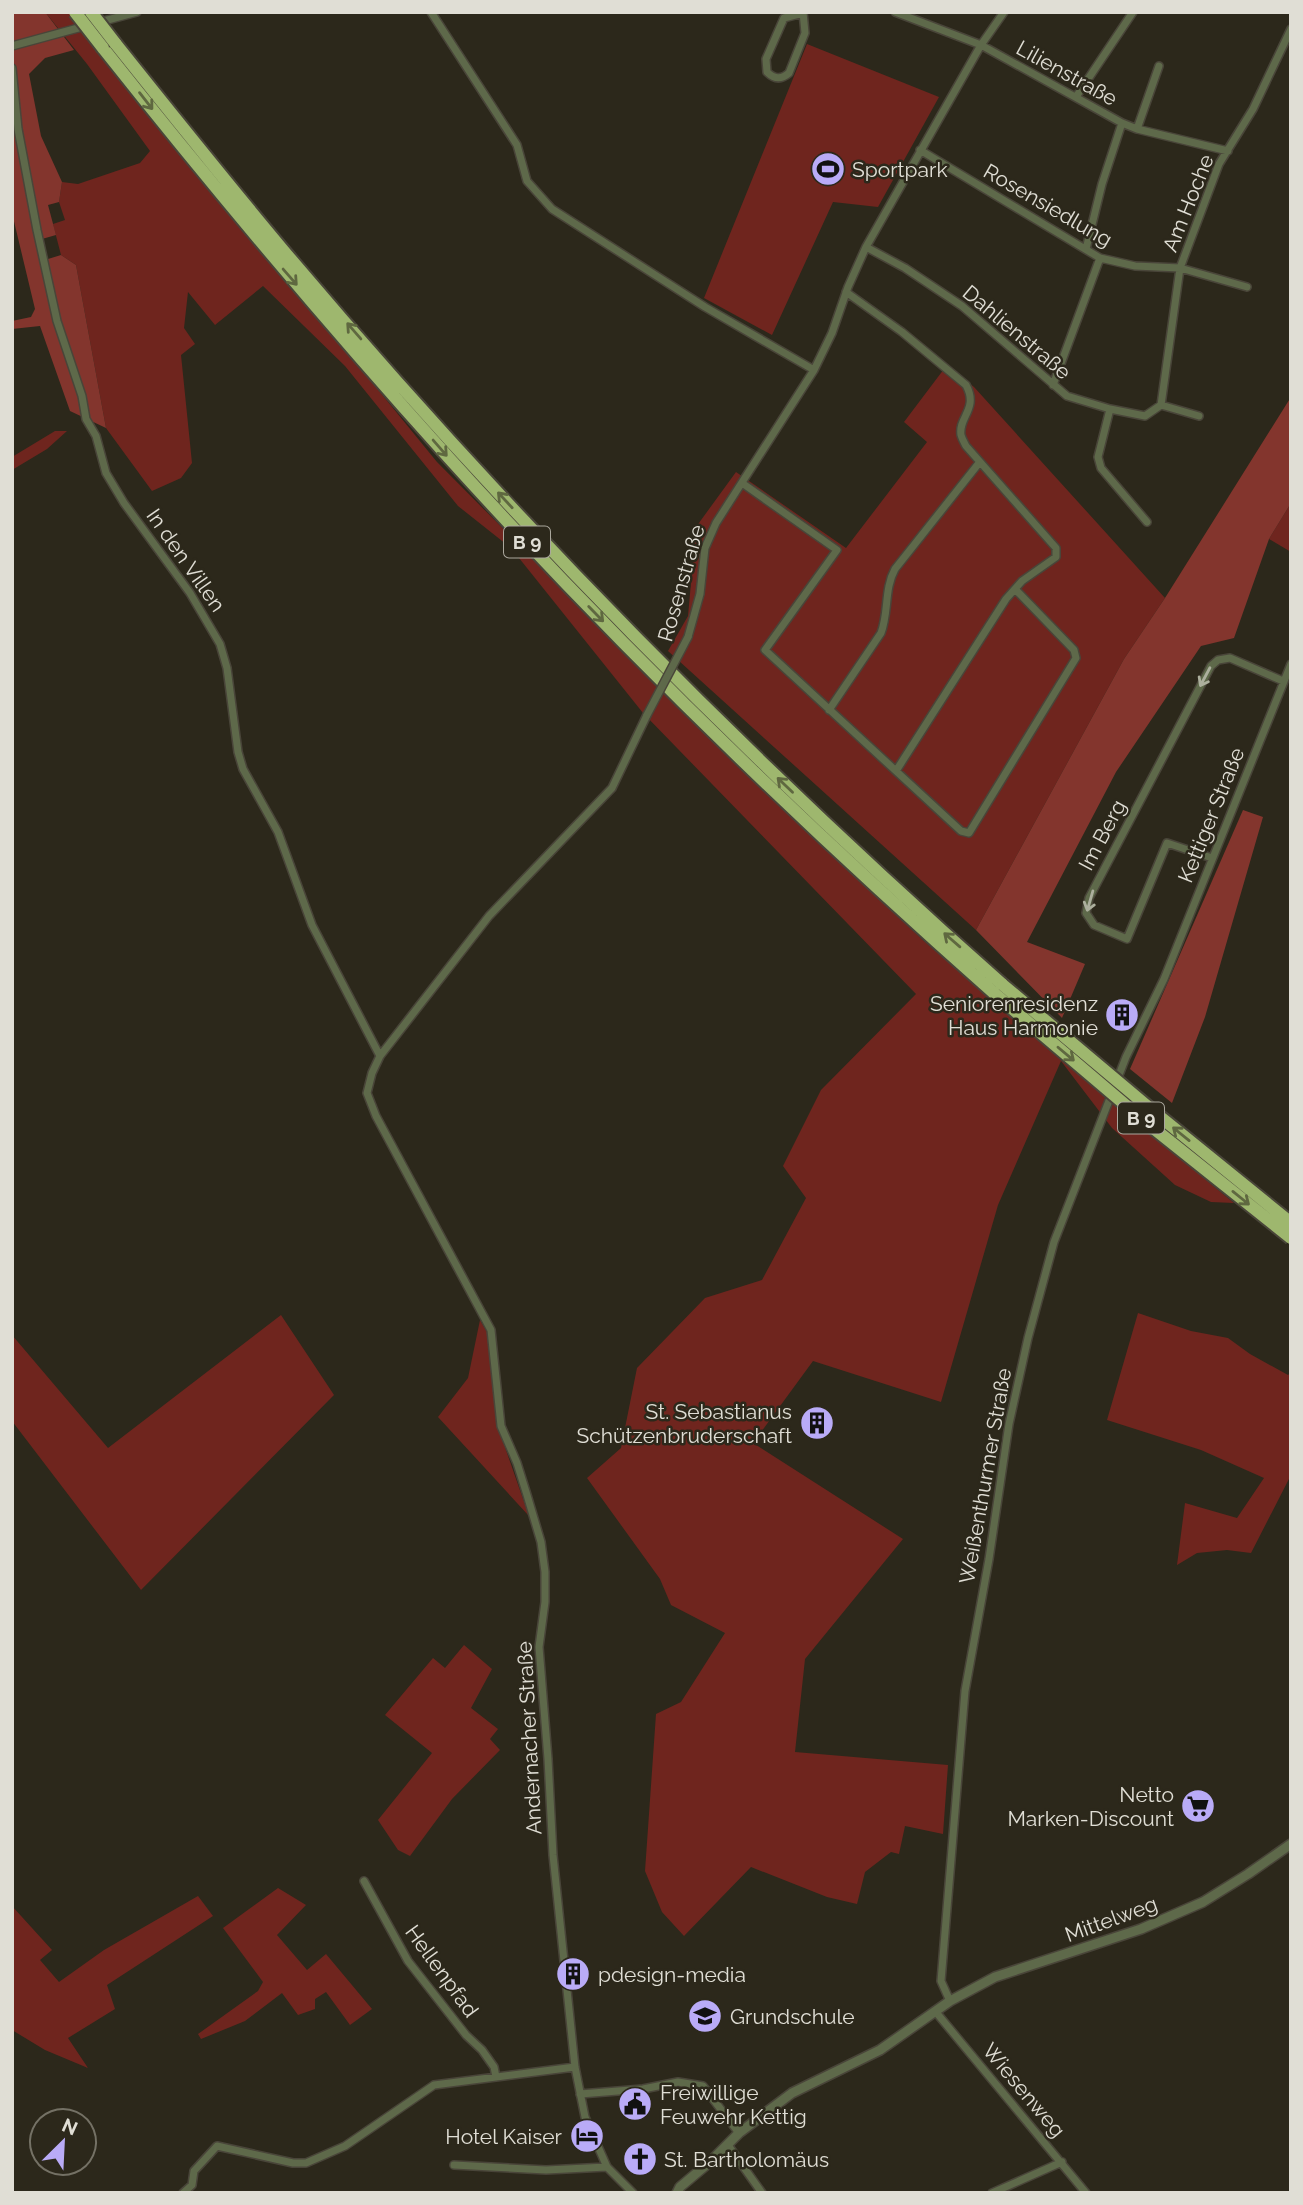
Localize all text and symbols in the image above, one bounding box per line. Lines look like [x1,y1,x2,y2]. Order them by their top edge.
street label: Lilienstraße [1012,35,1122,111]
one-way arrow [138,91,153,110]
sports icon: Sportpark [809,150,847,188]
street label: Am Hoche [1157,151,1219,255]
place label: Sportpark [852,157,948,182]
street label: Rosensiedlung [979,158,1117,252]
one-way arrow [282,268,298,286]
street label: Dahlienstraße [958,280,1076,384]
one-way arrow [346,322,362,340]
one-way arrow [432,439,448,457]
one-way arrow [497,492,514,509]
street label: In den Villen [141,504,231,616]
street label: Rosenstraße [652,522,710,644]
road number: B 9 [504,526,550,558]
one-way arrow [587,605,604,622]
one-way arrow [1198,666,1211,687]
street label: Kettiger Straße [1173,744,1249,886]
one-way arrow [777,776,794,793]
street label: Im Berg [1073,795,1131,875]
one-way arrow [1082,890,1095,912]
one-way arrow [943,932,961,948]
place label: Seniorenresidenz Haus Harmonie [930,991,1098,1040]
building icon: Seniorenresidenz Haus Harmonie [1103,996,1141,1034]
one-way arrow [1056,1046,1074,1062]
road number: B 9 [1118,1102,1164,1134]
one-way arrow [1172,1126,1190,1141]
one-way arrow [1232,1191,1250,1206]
street label: Weißenthurmer Straße [954,1366,1016,1586]
place label: St. Sebastianus Schützenbruderschaft [577,1399,792,1448]
building icon: St. Sebastianus Schützenbruderschaft [798,1404,836,1442]
street label: Andernacher Straße [511,1641,547,1835]
place label: Netto Marken-Discount [1008,1782,1174,1831]
supermarket icon: Netto Marken-Discount [1179,1787,1217,1825]
street label: Mittelweg [1061,1891,1161,1947]
street label: Hellenpfad [400,1920,484,2022]
building icon: pdesign-media [554,1955,592,1993]
place label: pdesign-media [598,1962,746,1987]
school or university icon: Grundschule [686,1997,724,2035]
place label: Grundschule [730,2004,855,2029]
street label: Wiesenweg [977,2038,1071,2142]
place label: Freiwillige Feuwehr Kettig [660,2080,807,2129]
public building icon: Freiwillige Feuwehr Kettig [616,2085,654,2123]
north arrow [28,2107,98,2177]
text: N [59,2113,81,2139]
hotel icon: Hotel Kaiser [568,2117,606,2155]
place label: Hotel Kaiser [445,2124,563,2149]
church icon: St. Bartholomäus [621,2140,659,2178]
place label: St. Bartholomäus [664,2147,829,2172]

